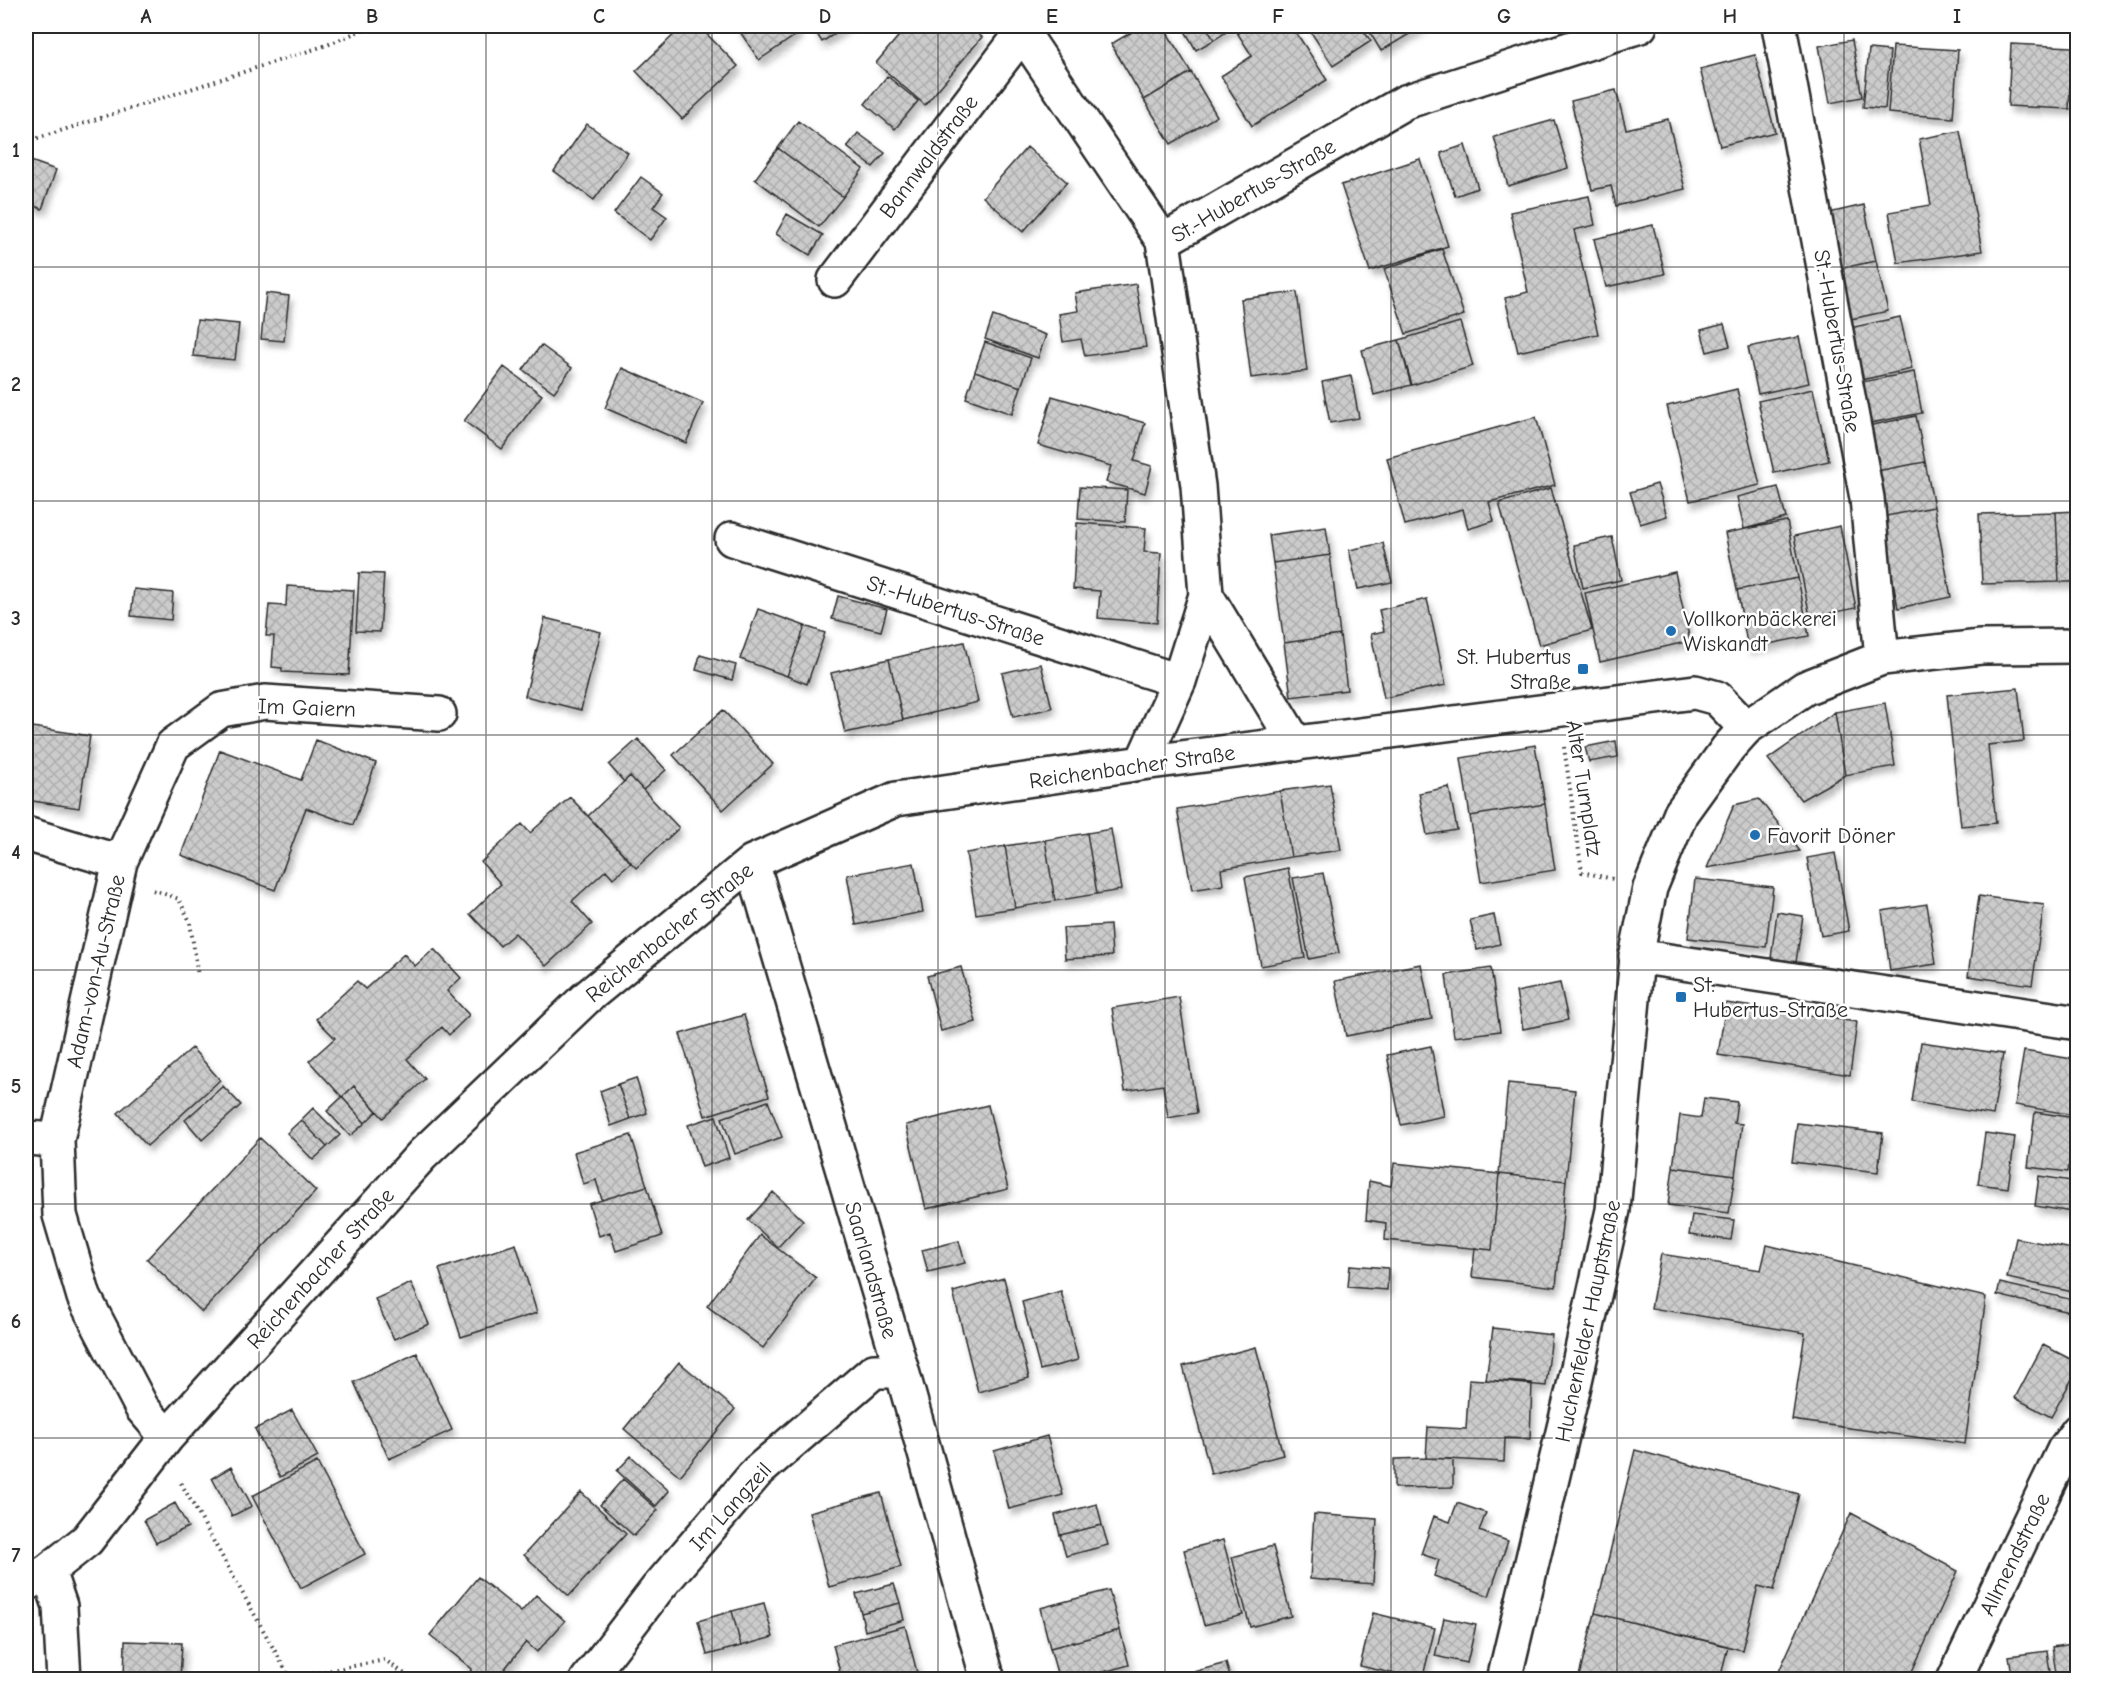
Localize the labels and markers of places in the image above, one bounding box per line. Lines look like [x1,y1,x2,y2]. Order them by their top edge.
place label: Vollkornbäckerei Wiskandt [1683,606,1837,657]
marker: Vollkornbäckerei Wiskandt [1664,624,1678,638]
place label: St. Hubertus Straße [1456,644,1571,695]
marker: St. Hubertus Straße [1576,662,1590,676]
place label: Favorit Döner [1767,823,1895,849]
marker: Favorit Döner [1748,828,1762,842]
place label: St. Hubertus-Straße [1693,972,1848,1023]
marker: St. Hubertus-Straße [1674,990,1688,1004]

